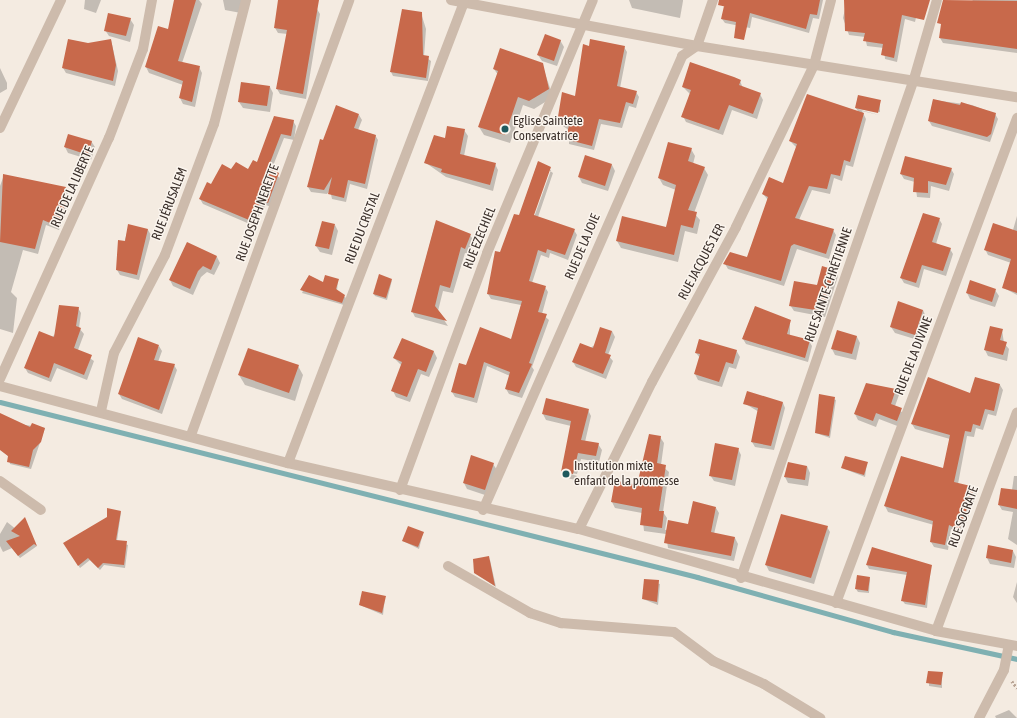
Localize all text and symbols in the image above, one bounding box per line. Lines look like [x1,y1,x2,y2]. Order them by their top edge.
place label: Eglise Saintete Conservatrice [513,114,583,145]
marker: Eglise Saintete Conservatrice [500,124,510,134]
street label: RUE DE LA LIBERTE [48,144,98,230]
street label: RUE JOSEPH NERETTE [233,162,283,264]
street label: RUE JÉRUSALEM [149,166,191,242]
street label: RUE DU CRISTAL [342,190,384,266]
street label: RUE EZECHIEL [460,205,500,271]
street label: RUE DE LA JOIE [562,212,604,282]
street label: RUE JACQUES 1ER [675,221,729,303]
street label: RUE SAINTE-CHRÉTIENNE [802,226,856,344]
street label: RUE DE LA DIVINE [892,315,936,397]
place label: Institution mixte enfant de la promesse [574,459,679,490]
marker: Institution mixte enfant de la promesse [561,469,571,479]
street label: RUE SOCRATE [946,484,982,550]

